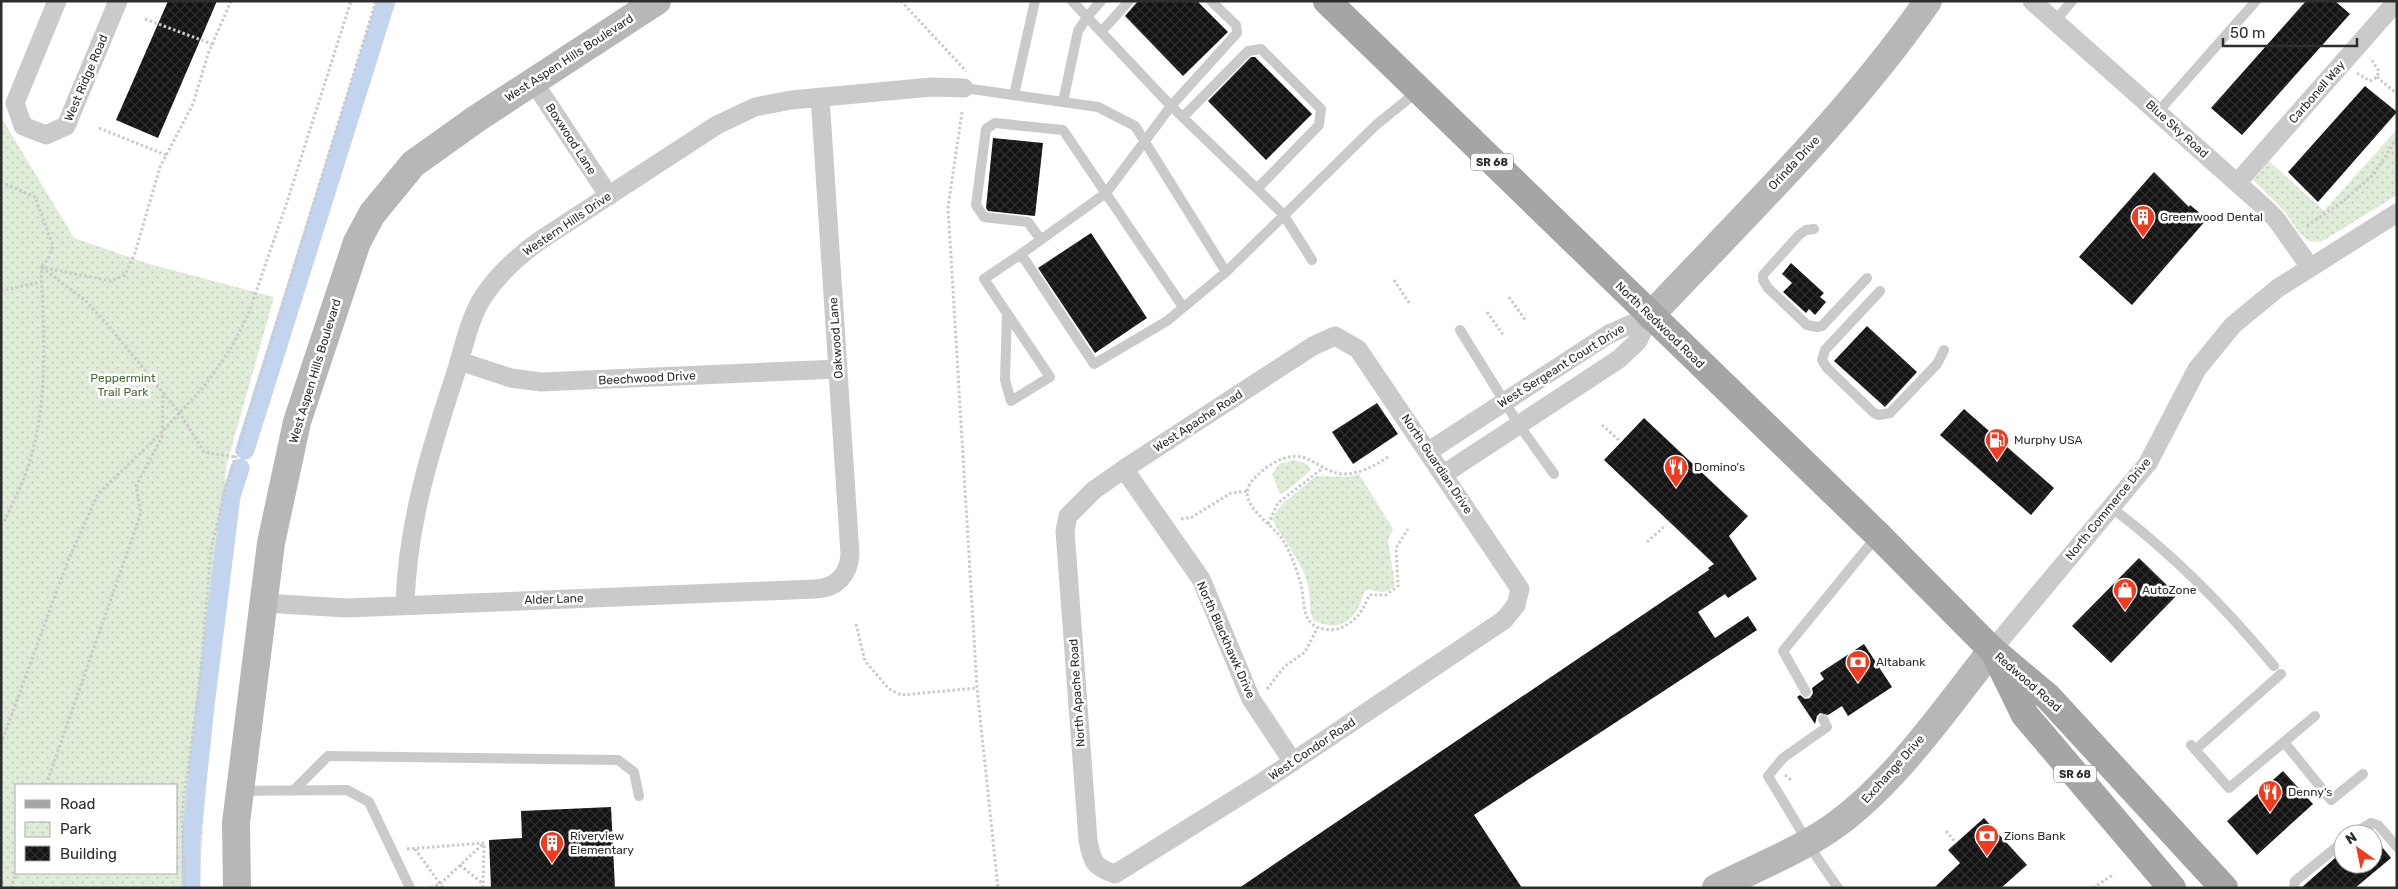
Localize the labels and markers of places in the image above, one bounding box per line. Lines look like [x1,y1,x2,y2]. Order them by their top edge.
building icon: Greenwood Dental [2130,204,2156,238]
place label: Greenwood Dental [2160,210,2263,224]
fuel station icon: Murphy USA [1984,427,2010,461]
place label: Murphy USA [2014,433,2083,447]
restaurant icon: Domino's [1663,454,1689,488]
place label: Domino's [1694,460,1745,474]
shop icon: AutoZone [2112,577,2138,611]
place label: AutoZone [2142,583,2197,597]
bank icon: Altabank [1845,649,1871,683]
place label: Altabank [1876,655,1926,669]
restaurant icon: Denny's [2257,779,2283,813]
place label: Denny's [2288,785,2332,799]
bank icon: Zions Bank [1974,823,2000,857]
place label: Riverview Elementary [570,829,634,857]
place label: Zions Bank [2004,829,2066,843]
building icon: Riverview Elementary [539,830,565,864]

